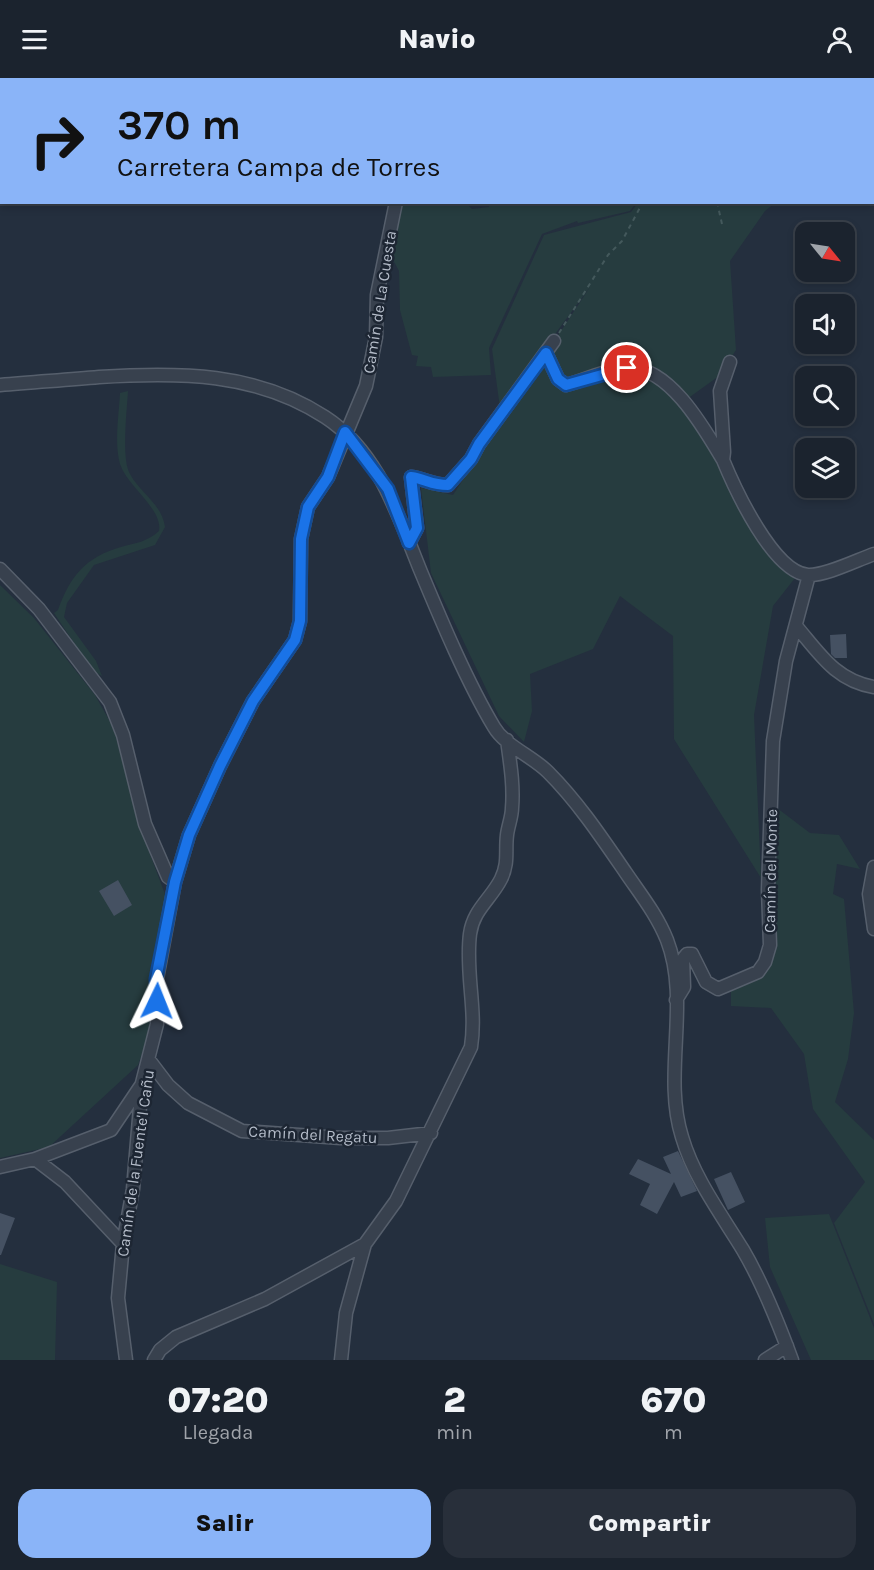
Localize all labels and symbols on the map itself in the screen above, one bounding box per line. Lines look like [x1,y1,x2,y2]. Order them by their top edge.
north arrow [795,222,855,282]
street label: Camín de La Cuesta [359,229,400,375]
pin [601,342,652,393]
street label: Camín del Monte [760,809,781,933]
position arrow [125,969,189,1033]
street label: Camín de la Fuente'l Cañu [113,1068,158,1258]
street label: Camín del Regatu [248,1122,378,1147]

